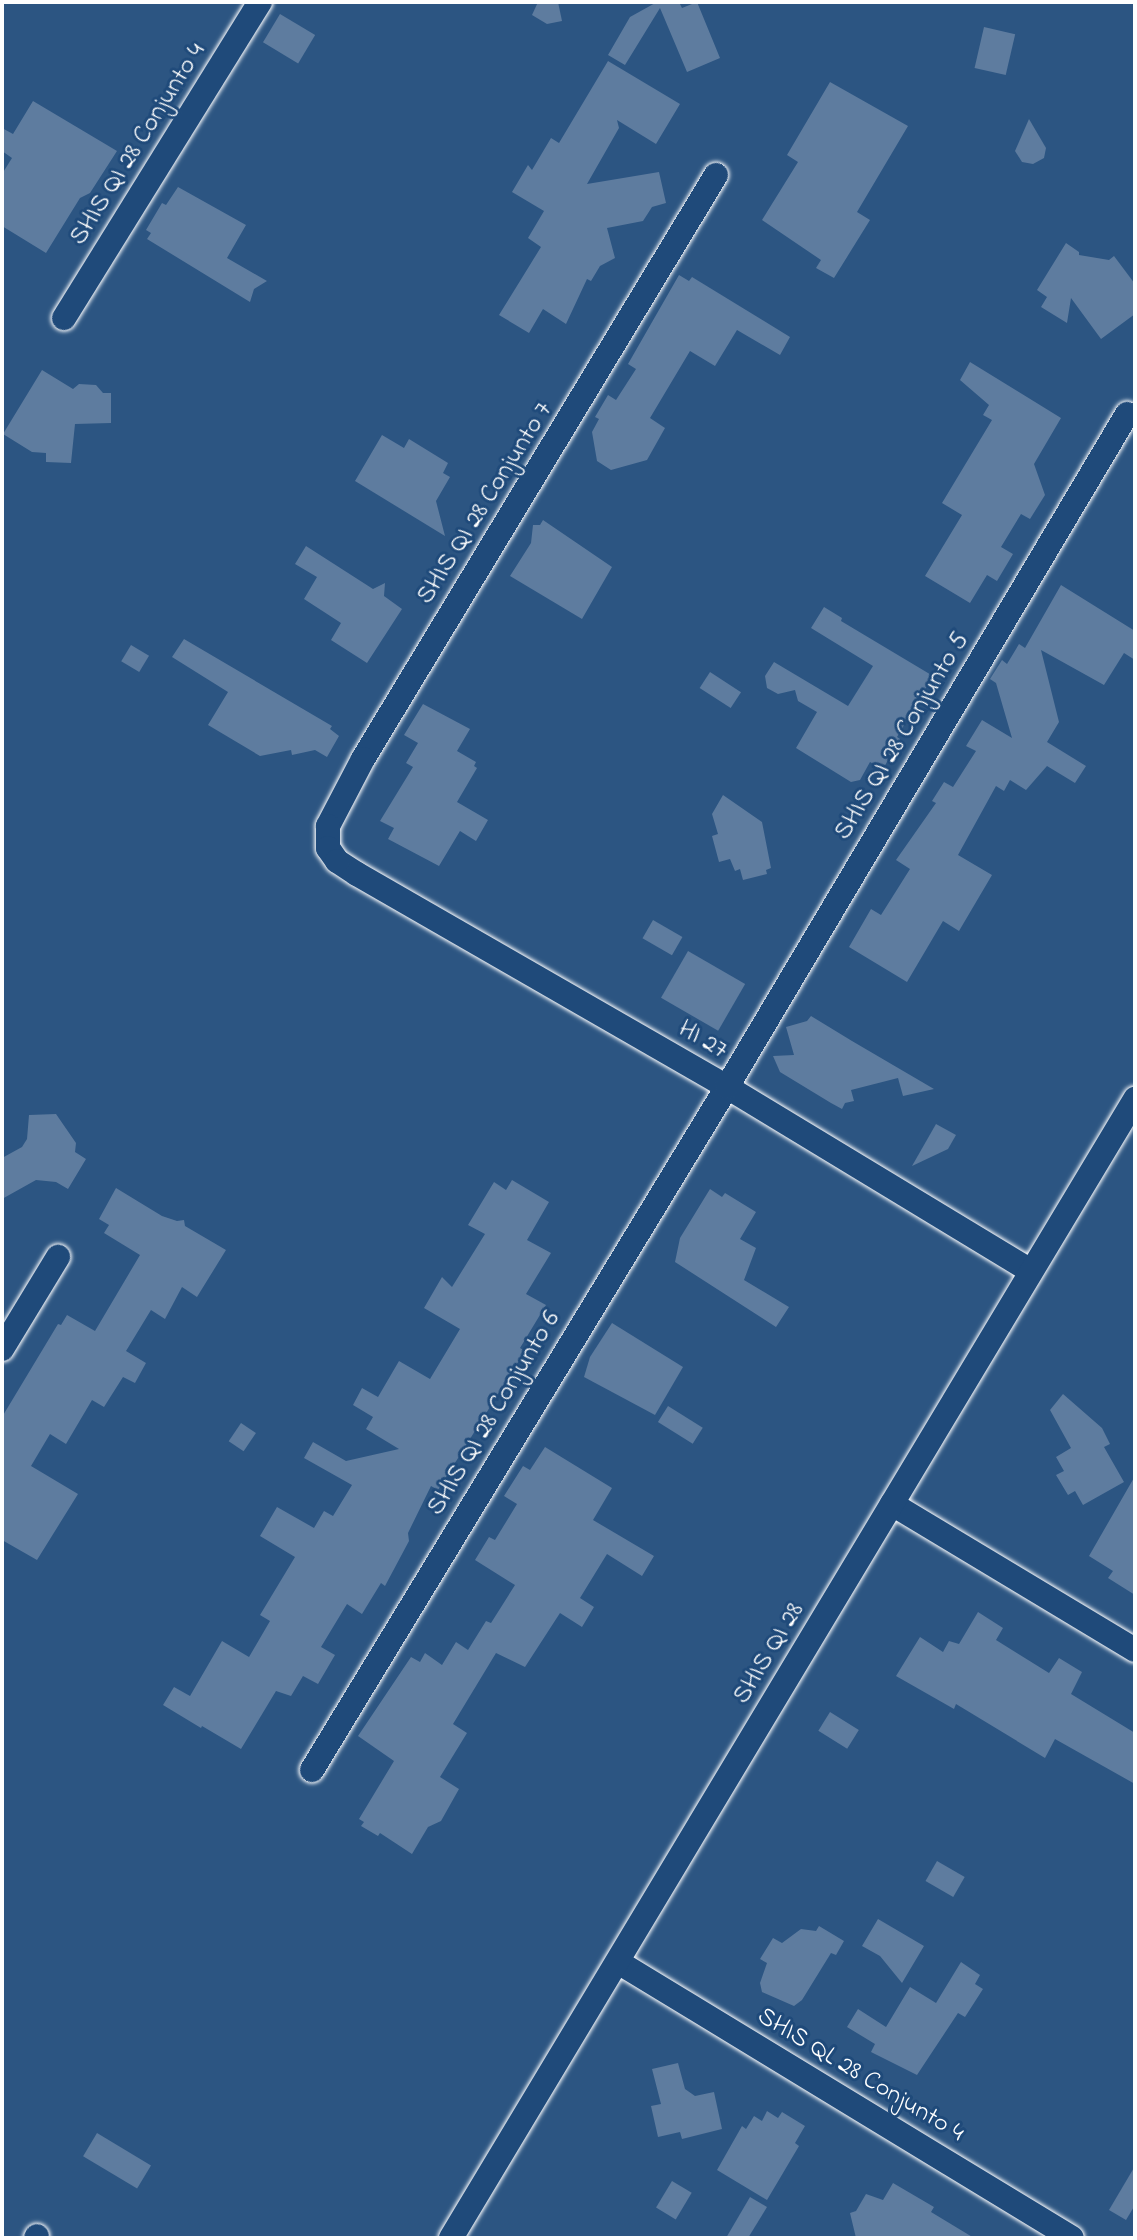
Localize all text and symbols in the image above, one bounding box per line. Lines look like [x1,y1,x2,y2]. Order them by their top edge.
street label: SHIS QI 28 Conjunto 4 [64,38,214,252]
street label: SHIS QI 28 Conjunto 7 [411,397,561,611]
street label: SHIS QI 28 Conjunto 5 [829,628,977,846]
street label: HI 27 [672,1015,732,1067]
street label: SHIS QI 28 Conjunto 6 [422,1306,568,1522]
street label: SHIS QI 28 [728,1597,812,1711]
street label: SHIS QL 28 Conjunto 4 [751,2002,969,2150]

